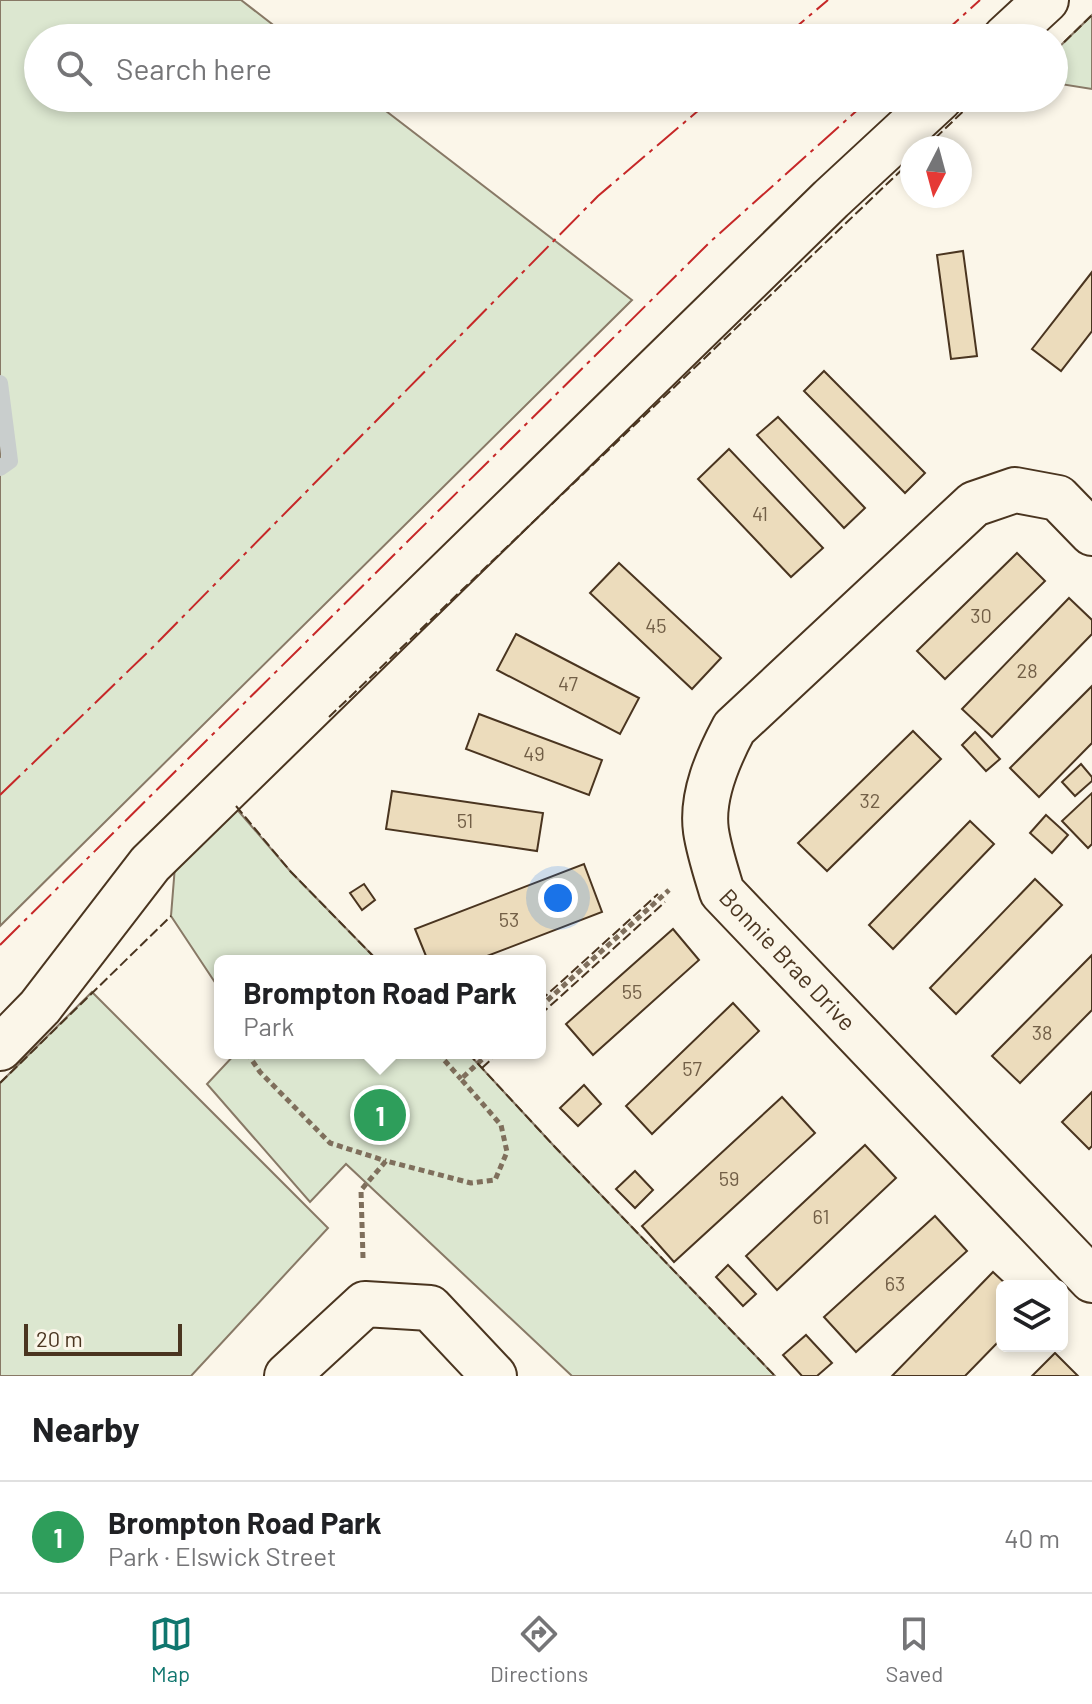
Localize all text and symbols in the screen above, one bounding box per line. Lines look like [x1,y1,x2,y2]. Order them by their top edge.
search box [24,24,1068,112]
icon: search [52,46,96,90]
text: Search here [116,50,272,86]
north arrow [900,136,972,208]
house number: 41 [752,501,768,525]
house number: 30 [970,603,992,627]
house number: 45 [645,613,667,637]
house number: 28 [1016,658,1038,682]
house number: 47 [558,671,578,695]
house number: 49 [523,741,545,765]
house number: 32 [859,788,881,812]
house number: 51 [457,808,473,832]
your location [538,878,578,918]
street label: Bonnie Brae Drive [714,882,862,1036]
house number: 53 [499,907,519,931]
popup [214,955,546,1059]
text: Brompton Road Park [243,974,517,1010]
house number: 55 [622,979,642,1003]
text: Park [243,1010,294,1041]
house number: 38 [1032,1020,1052,1044]
house number: 57 [682,1056,702,1080]
pin: 1 [354,1085,406,1145]
house number: 59 [719,1166,739,1190]
house number: 61 [813,1204,829,1228]
house number: 63 [885,1271,905,1295]
map controls [996,1280,1068,1352]
button: layers [996,1280,1068,1352]
scale bar [24,1320,182,1356]
text: 20 m [36,1325,83,1351]
text: Nearby [32,1408,140,1449]
text: Brompton Road Park [108,1504,382,1540]
text: 1 [53,1522,63,1553]
text: 40 m [1004,1522,1060,1553]
text: Park · Elswick Street [108,1540,336,1571]
tab: Map [149,1612,193,1686]
tab: Directions [490,1612,588,1686]
tab: Saved [886,1612,943,1686]

